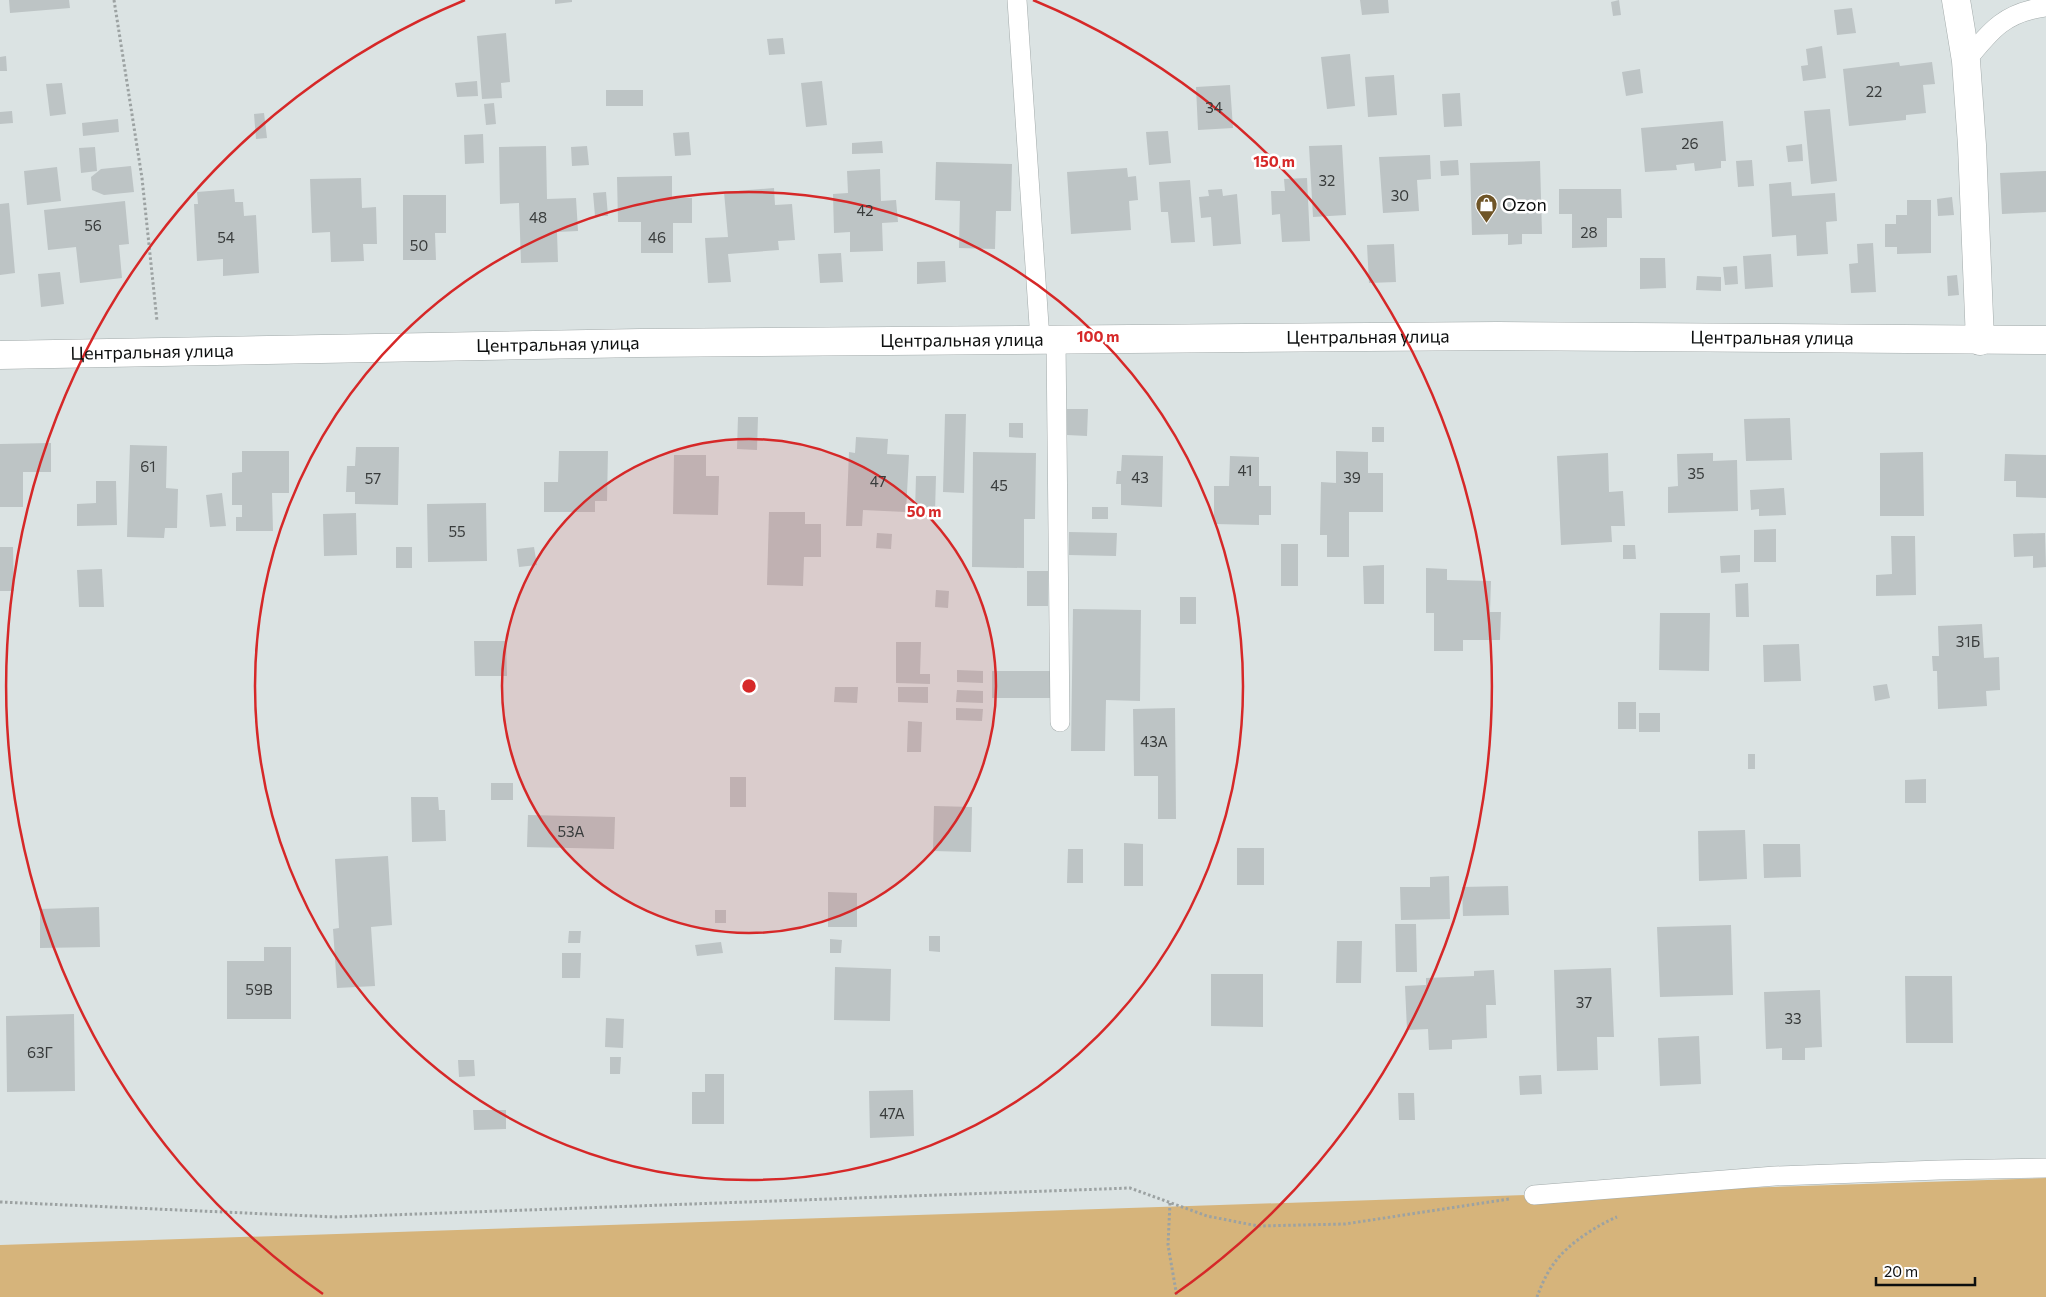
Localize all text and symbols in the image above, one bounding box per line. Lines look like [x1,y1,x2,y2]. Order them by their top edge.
house number: 22 [1866,82,1882,100]
house number: 34 [1205,98,1223,116]
house number: 26 [1681,134,1699,152]
text: 150 m [1253,152,1295,170]
house number: 32 [1319,171,1335,189]
house number: 30 [1391,186,1409,204]
shop icon: Ozon [1474,193,1498,224]
place label: Ozon [1502,193,1547,215]
house number: 42 [856,201,874,219]
house number: 48 [529,208,547,226]
house number: 56 [84,216,102,234]
house number: 28 [1580,223,1598,241]
house number: 54 [217,228,235,246]
house number: 46 [648,228,666,246]
house number: 50 [410,236,428,254]
street label: Центральная улица [1286,324,1450,348]
street label: Центральная улица [1690,325,1854,349]
text: 100 m [1077,327,1119,345]
street label: Центральная улица [880,328,1044,351]
street label: Центральная улица [476,331,640,356]
street label: Центральная улица [70,339,234,364]
house number: 61 [140,457,156,475]
house number: 41 [1238,461,1252,479]
house number: 35 [1687,464,1705,482]
house number: 43 [1131,468,1149,486]
house number: 39 [1343,468,1361,486]
house number: 57 [365,469,381,487]
house number: 47 [870,472,886,490]
house number: 45 [990,476,1008,494]
text: 50 m [907,502,941,520]
house number: 55 [448,522,466,540]
house number: 31Б [1956,632,1980,650]
centre of rings [740,677,758,695]
house number: 43А [1140,732,1168,750]
house number: 53А [557,822,585,840]
house number: 59В [245,980,273,998]
house number: 37 [1576,993,1592,1011]
house number: 33 [1784,1009,1802,1027]
house number: 63Г [27,1043,53,1061]
house number: 47А [879,1104,905,1122]
scale bar [1876,1254,1975,1286]
text: 20 m [1884,1262,1918,1280]

